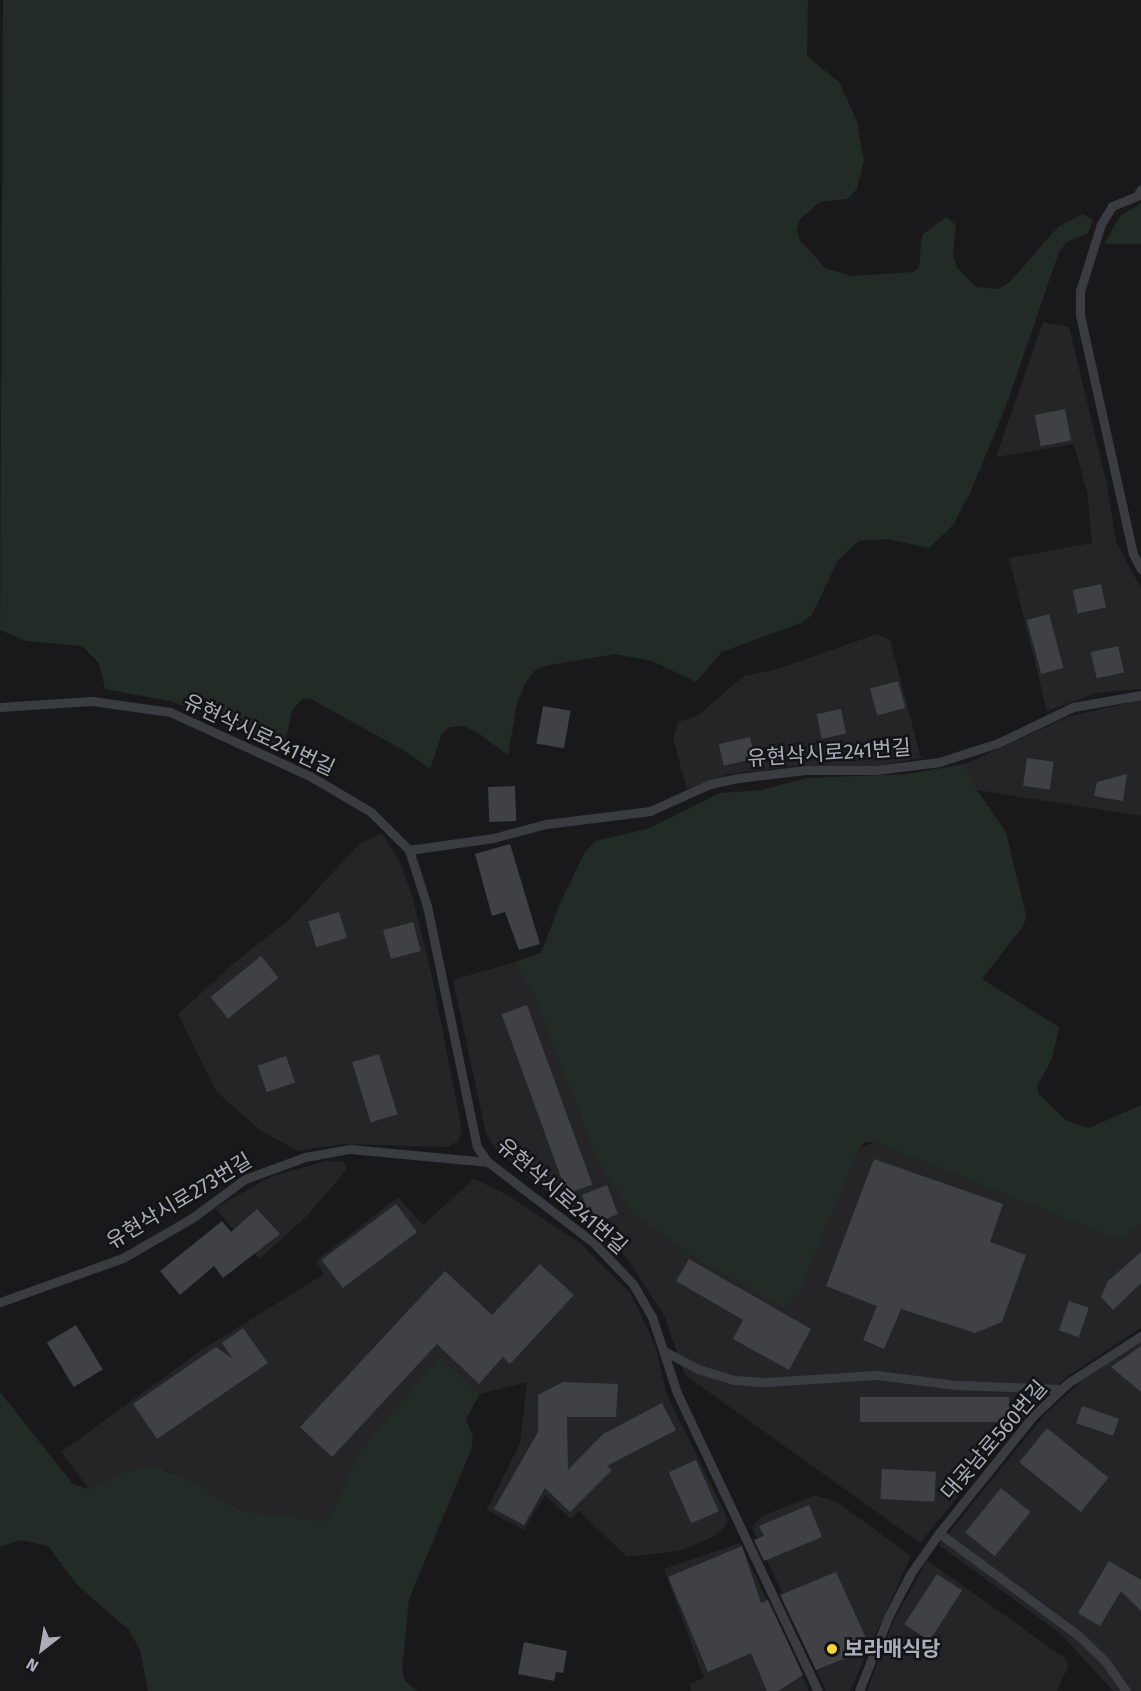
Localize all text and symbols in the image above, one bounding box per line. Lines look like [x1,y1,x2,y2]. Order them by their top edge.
street label: 유현삭시로241번길 [179,689,339,781]
street label: 유현삭시로241번길 [746,735,912,771]
street label: 유현삭시로241번길 [492,1133,632,1259]
street label: 유현삭시로273번길 [102,1148,256,1254]
street label: 대곶남로560번길 [935,1375,1053,1505]
north arrow [12,1619,72,1679]
place label: 보라매식당 [844,1636,941,1662]
marker: 보라매식당 [825,1642,839,1656]
text: N [23,1654,42,1676]

